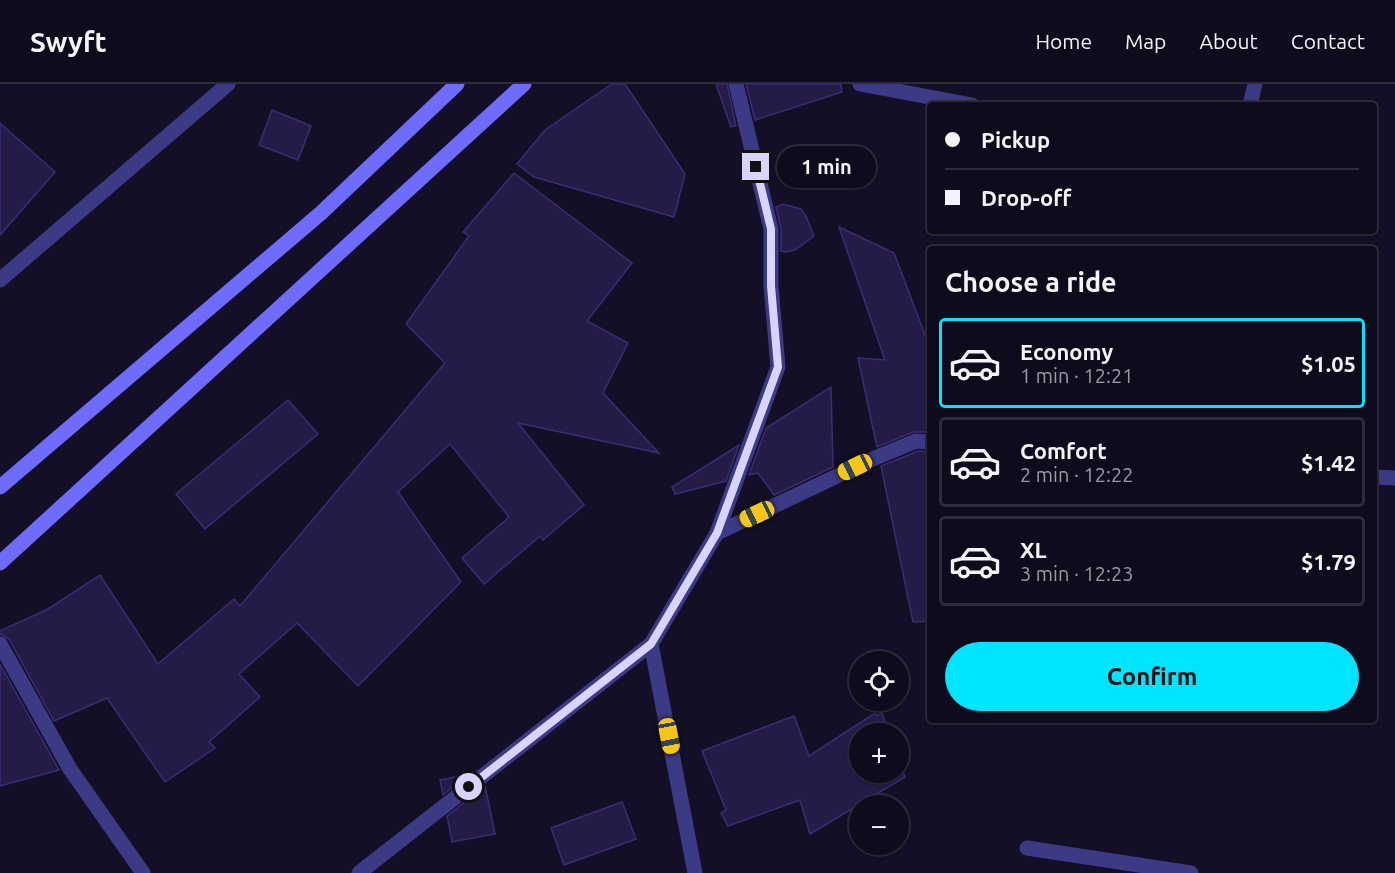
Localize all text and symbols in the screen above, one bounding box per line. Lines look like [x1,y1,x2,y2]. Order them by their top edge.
text: Swyft [30,26,107,57]
text: Home [1035,29,1092,53]
text: Map [1125,29,1166,53]
text: About [1199,29,1258,53]
text: Contact [1291,29,1365,53]
text: Pickup [981,127,1050,152]
callout: 1 min [777,146,876,188]
route end [742,153,769,180]
text: 1 min [801,155,852,178]
text: Drop-off [981,185,1071,210]
text: Choose a ride [945,267,1117,297]
icon: car [948,336,1002,390]
text: Economy [1020,339,1113,364]
text: $1.05 [1301,351,1356,376]
text: 1 min · 12:21 [1020,364,1134,387]
icon: car [948,435,1002,489]
text: Comfort [1020,438,1107,463]
text: $1.42 [1301,450,1356,475]
car [835,451,875,483]
text: 2 min · 12:22 [1020,463,1134,486]
car [737,498,777,530]
icon: car [948,534,1002,588]
text: XL [1020,537,1047,562]
text: $1.79 [1301,549,1356,574]
text: 3 min · 12:23 [1020,562,1134,585]
button: Confirm [945,642,1359,711]
map controls [849,651,909,855]
button: locate [849,651,909,711]
car [657,717,681,755]
button: + [849,723,909,783]
route start [455,773,482,800]
button: − [849,795,909,855]

